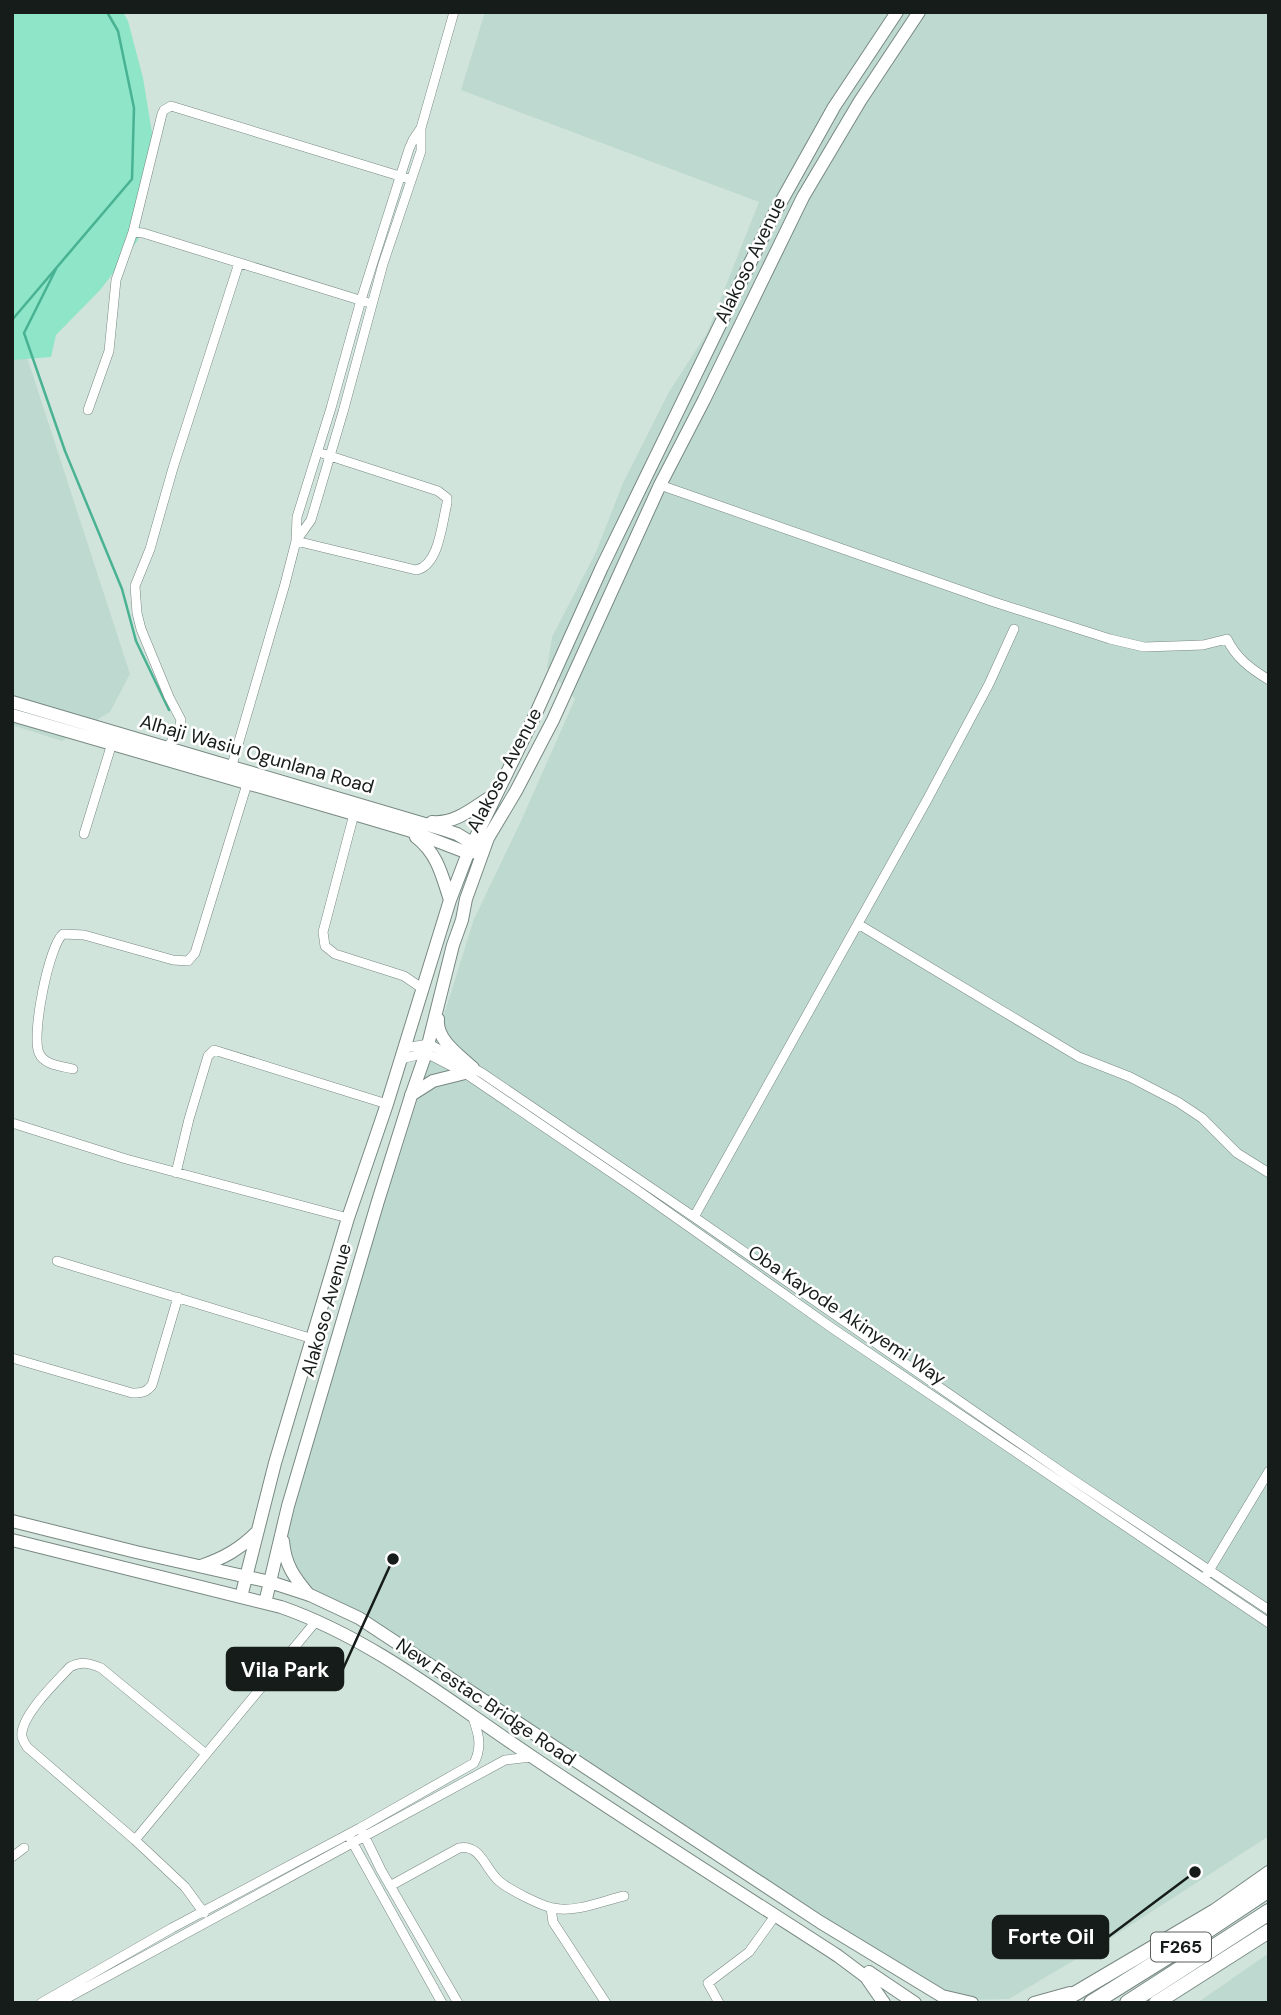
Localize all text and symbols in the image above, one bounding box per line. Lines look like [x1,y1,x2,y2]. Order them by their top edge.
street label: Alakoso Avenue [709,193,791,327]
street label: Alakoso Avenue [461,703,547,837]
street label: Alhaji Wasiu Ogunlana Road [137,709,377,799]
street label: Oba Kayode Akinyemi Way [743,1239,951,1391]
street label: Alakoso Avenue [295,1240,357,1380]
street label: New Festac Bridge Road [391,1632,581,1772]
callout: Vila Park [227,1648,343,1690]
text: Vila Park [241,1656,329,1684]
callout: Forte Oil [993,1916,1108,1958]
text: Forte Oil [1008,1923,1094,1951]
road number: F265 [1151,1933,1211,1962]

